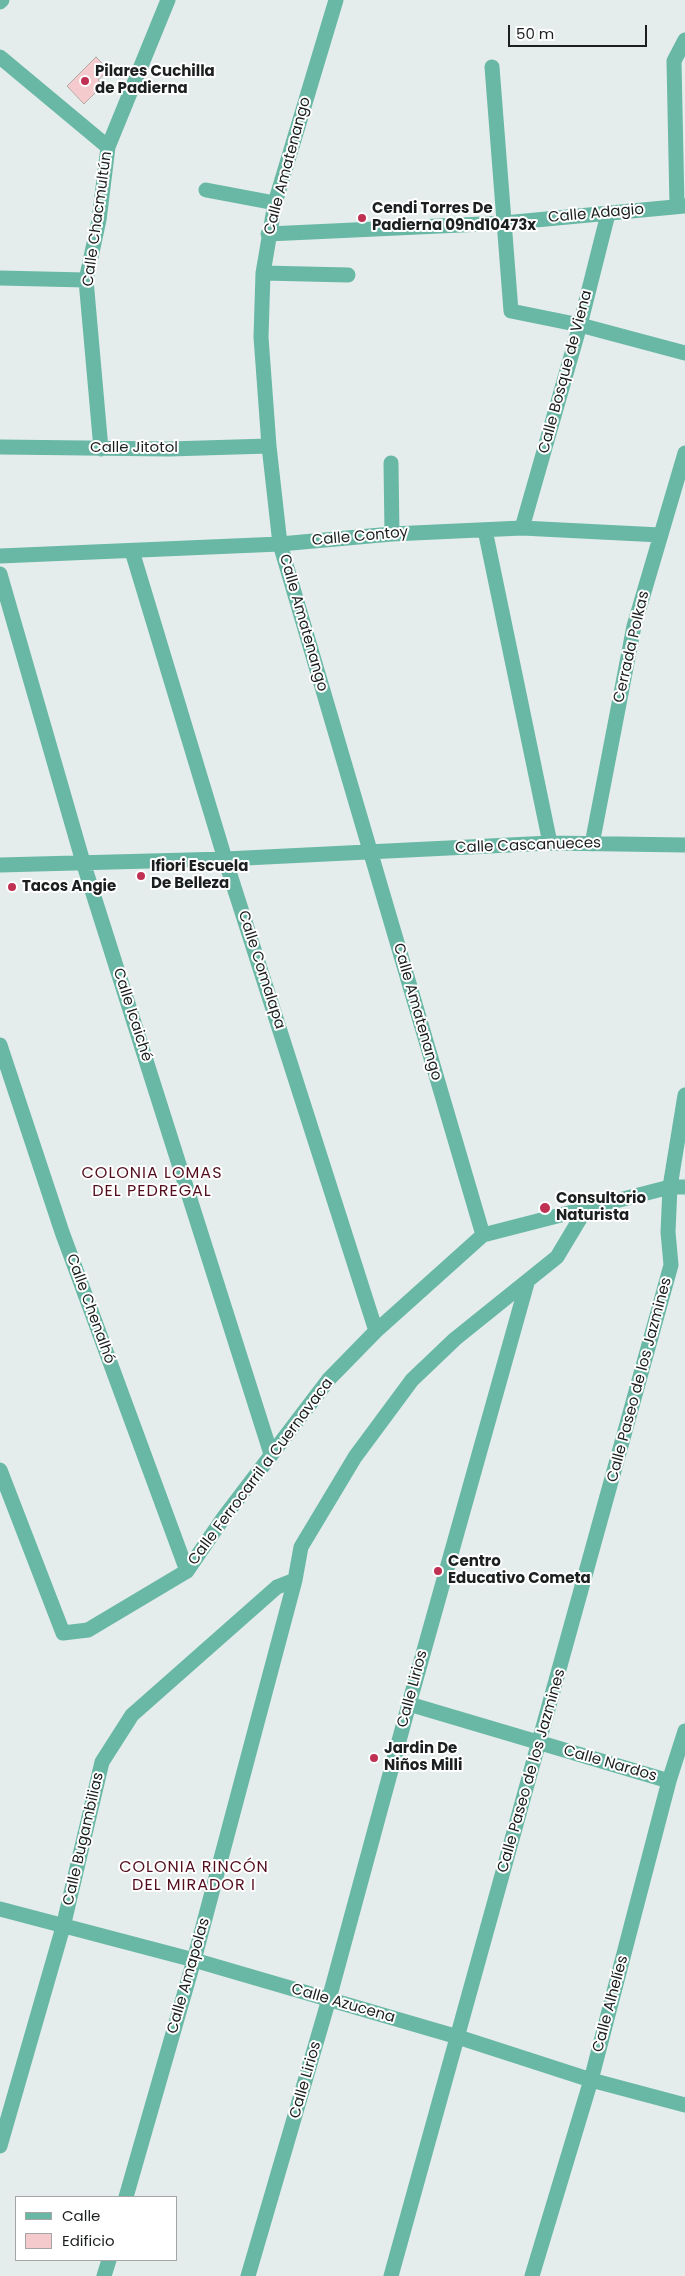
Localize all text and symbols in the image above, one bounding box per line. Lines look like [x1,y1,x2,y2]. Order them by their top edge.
scale bar [510,15,649,47]
text: 50 m [516,23,554,44]
place label: Pilares Cuchilla de Padierna [95,63,215,98]
marker: Pilares Cuchilla de Padierna [79,75,91,87]
street label: Calle Amatenango [261,95,315,237]
street label: Calle Chacmultún [80,150,116,288]
place label: Cendi Torres De Padierna 09nd10473x [372,200,536,235]
street label: Calle Adagio [547,201,645,227]
marker: Cendi Torres De Padierna 09nd10473x [356,212,368,224]
street label: Calle Bosque de Viena [536,288,596,456]
street label: Calle Jitotol [90,439,178,457]
street label: Calle Contoy [311,524,409,550]
street label: Calle Amatenango [275,552,331,694]
street label: Cerrada Polkas [610,589,654,705]
street label: Calle Cascanueces [455,834,601,858]
place label: Ifiori Escuela De Belleza [151,858,248,893]
marker: Ifiori Escuela De Belleza [135,870,147,882]
place label: Tacos Angie [22,878,116,896]
marker: Tacos Angie [6,881,18,893]
street label: Calle Comalapa [233,909,289,1031]
street label: Calle Amatenango [389,941,445,1083]
street label: Calle Icaiché [108,966,156,1064]
district label: COLONIA LOMAS DEL PEDREGAL [80,1164,224,1202]
place label: Consultorio Naturista [556,1190,646,1225]
marker: Consultorio Naturista [538,1201,552,1215]
street label: Calle Chenalhó [62,1252,118,1366]
street label: Calle Paseo de los Jazmines [604,1276,676,1484]
street label: Calle Ferrocarril a Cuernavaca [185,1375,337,1569]
place label: Centro Educativo Cometa [448,1553,591,1588]
marker: Centro Educativo Cometa [432,1565,444,1577]
street label: Calle Lirios [394,1648,432,1730]
street label: Calle Paseo de los Jazmines [494,1667,570,1875]
place label: Jardin De Niños Milli [384,1740,462,1775]
street label: Calle Nardos [561,1742,659,1786]
marker: Jardin De Niños Milli [368,1752,380,1764]
street label: Calle Bugambilias [60,1771,108,1907]
district label: COLONIA RINCÓN DEL MIRADOR I [117,1858,271,1896]
street label: Calle Amapolas [164,1916,214,2036]
street label: Calle Alhelíes [589,1954,633,2054]
street label: Calle Azucena [289,1981,397,2027]
street label: Calle Lirios [286,2039,326,2121]
legend [15,2196,178,2261]
text: Calle [62,2205,100,2226]
text: Edificio [62,2230,115,2251]

